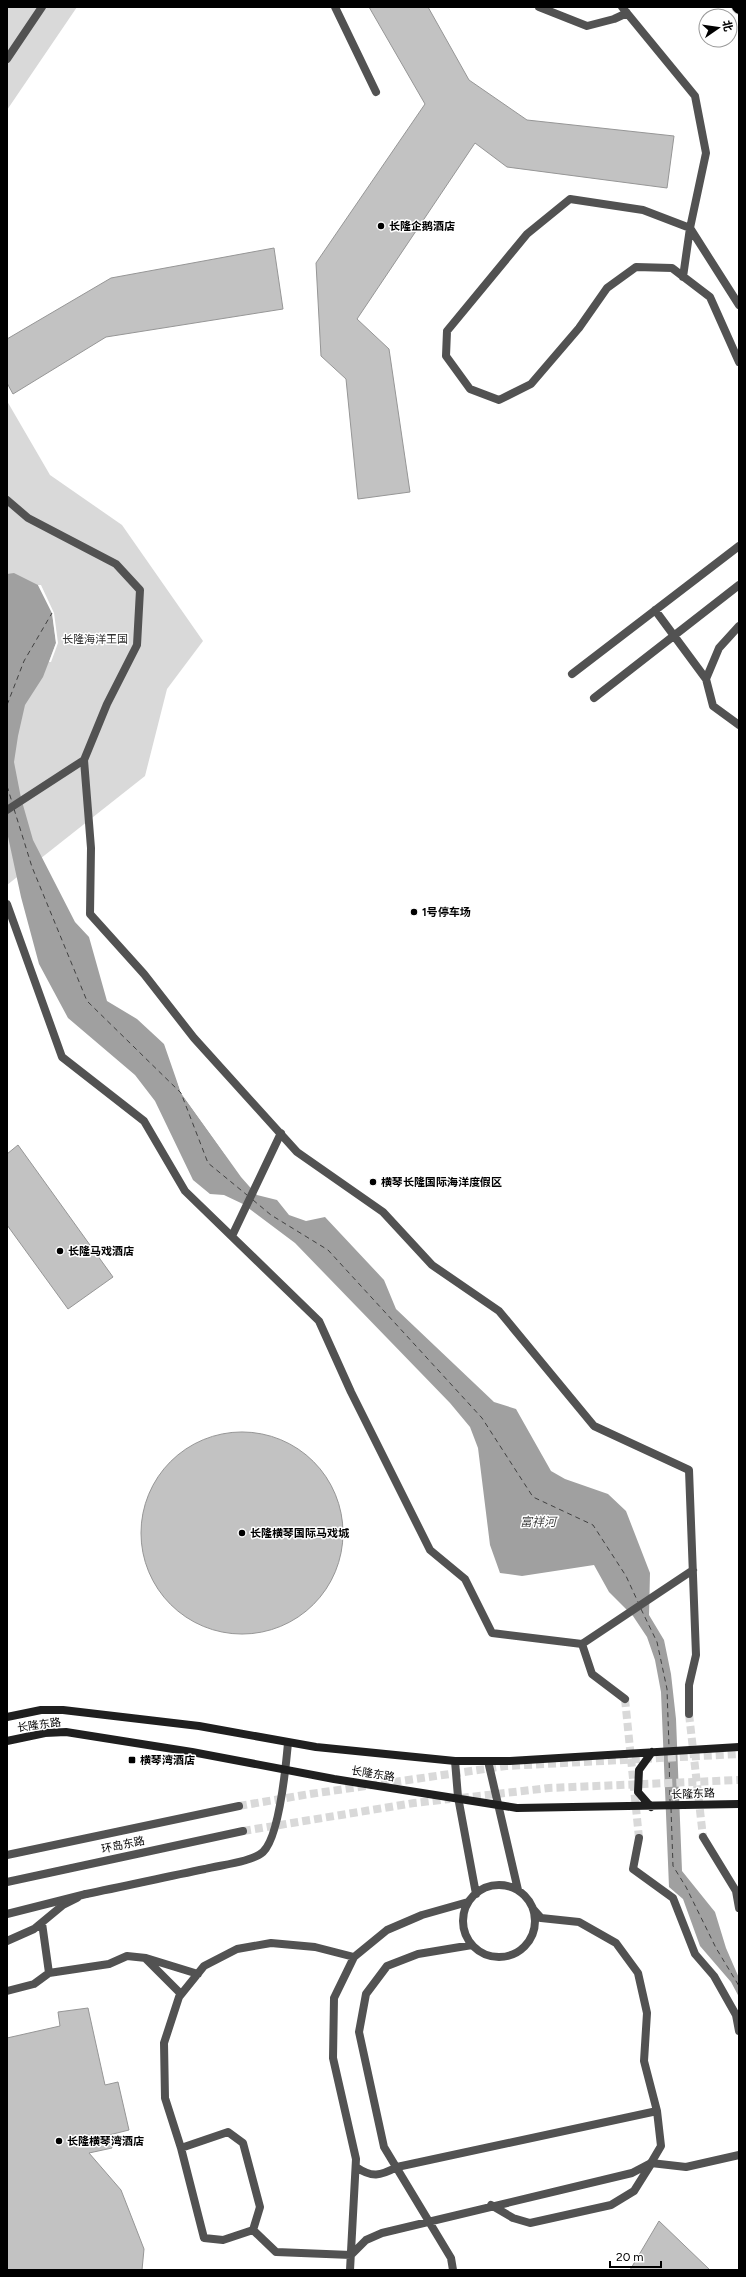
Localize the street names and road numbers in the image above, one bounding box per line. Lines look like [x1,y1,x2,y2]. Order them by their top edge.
street label: 长隆东路 [16,1716,62,1734]
street label: 长隆东路 [350,1764,396,1784]
street label: 长隆东路 [671,1787,715,1801]
street label: 环岛东路 [100,1834,146,1856]

